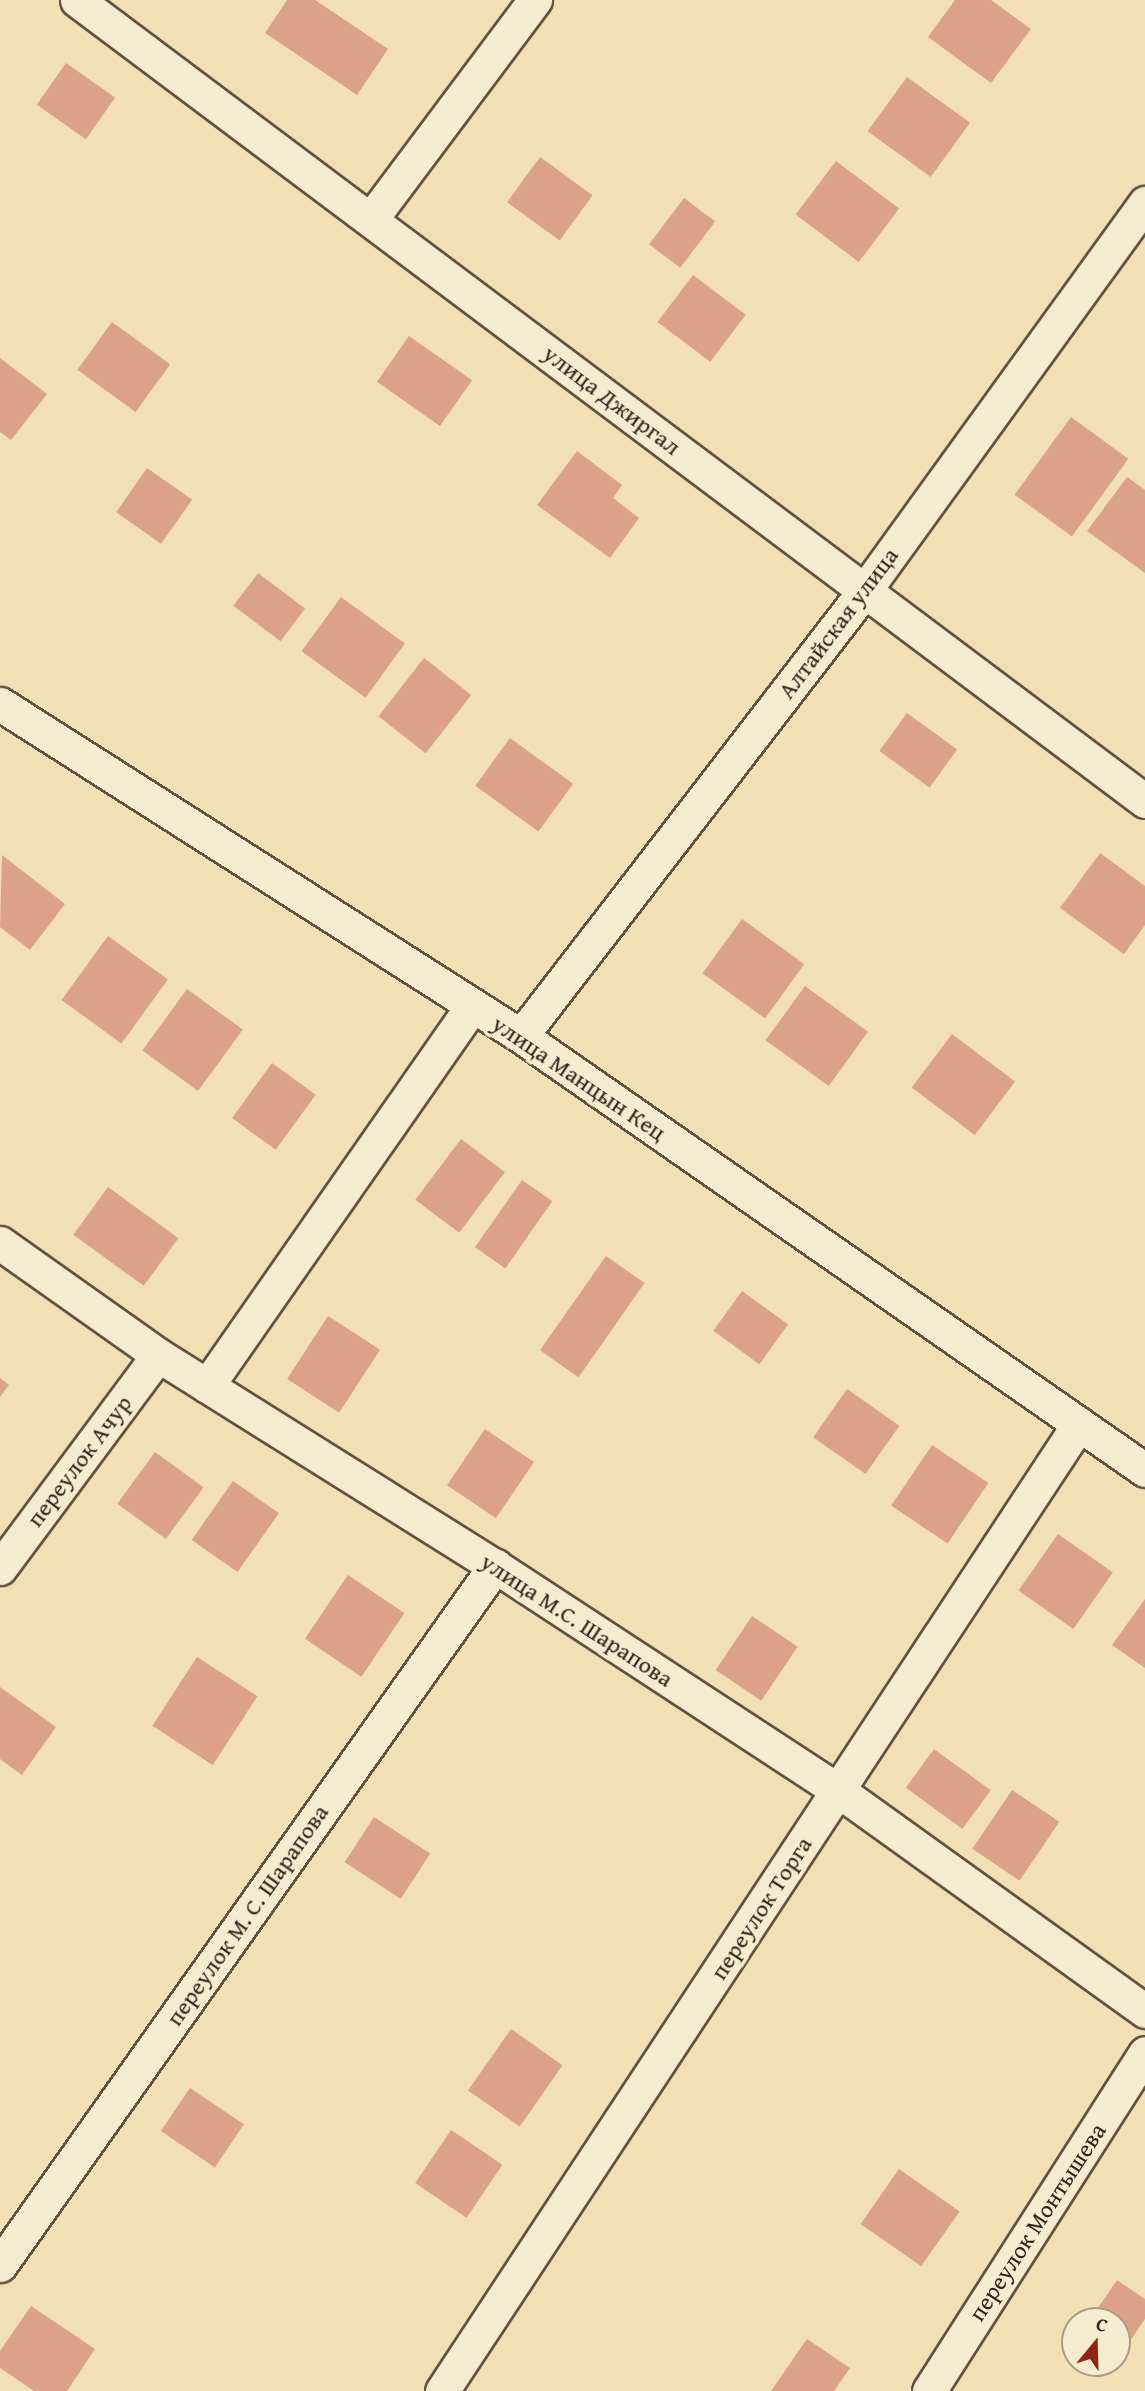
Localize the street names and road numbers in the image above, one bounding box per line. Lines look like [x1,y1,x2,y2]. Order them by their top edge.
street label: улица Джиргал [537,339,687,461]
street label: Алтайская улица [772,542,904,704]
street label: улица Манцын Кец [487,1009,671,1147]
street label: переулок Ачур [20,1390,138,1532]
street label: улица М.С. Шарапова [475,1547,679,1693]
street label: переулок М. С. Шарапова [160,1799,334,2031]
street label: переулок Торга [704,1831,818,1985]
street label: переулок Монтышева [962,2118,1112,2326]

